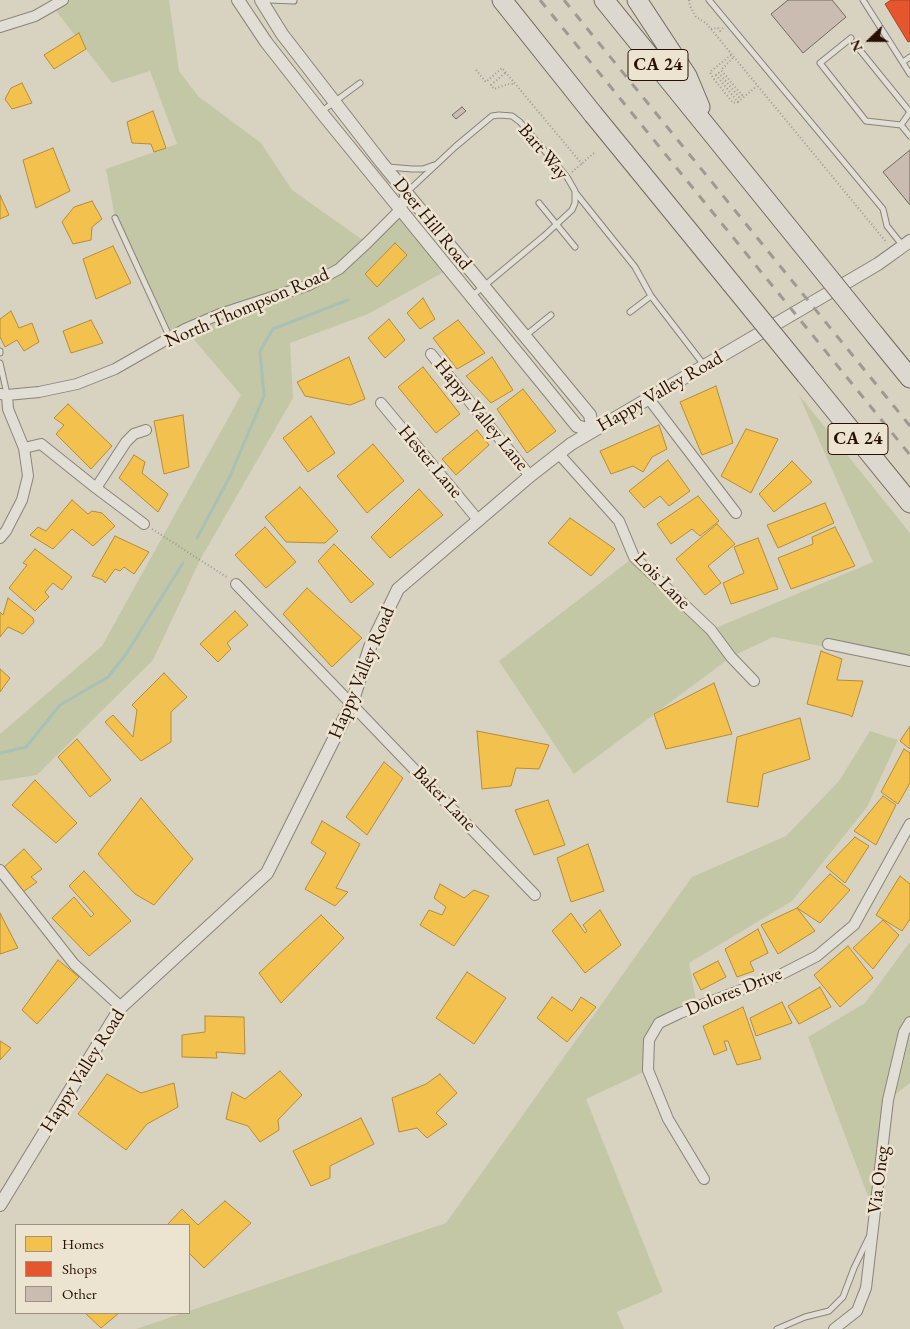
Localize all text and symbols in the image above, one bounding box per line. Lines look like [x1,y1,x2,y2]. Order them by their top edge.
north arrow [845,15,895,65]
text: N [846,37,867,54]
road number: CA 24 [628,50,688,80]
street label: Bart Way [513,119,573,185]
street label: Deer Hill Road [388,173,476,275]
street label: North Thompson Road [162,263,332,353]
street label: Happy Valley Road [593,347,727,437]
street label: Happy Valley Lane [429,354,533,476]
street label: Hester Lane [393,421,467,503]
road number: CA 24 [828,424,888,454]
street label: Lois Lane [629,547,695,615]
street label: Happy Valley Road [324,604,400,742]
street label: Baker Lane [408,762,480,836]
street label: Dolores Drive [683,962,785,1022]
street label: Happy Valley Road [36,1005,130,1137]
street label: Via Oneg [864,1145,894,1215]
legend [15,1224,190,1314]
text: Homes [62,1234,104,1253]
text: Shops [62,1259,97,1278]
text: Other [62,1284,97,1303]

